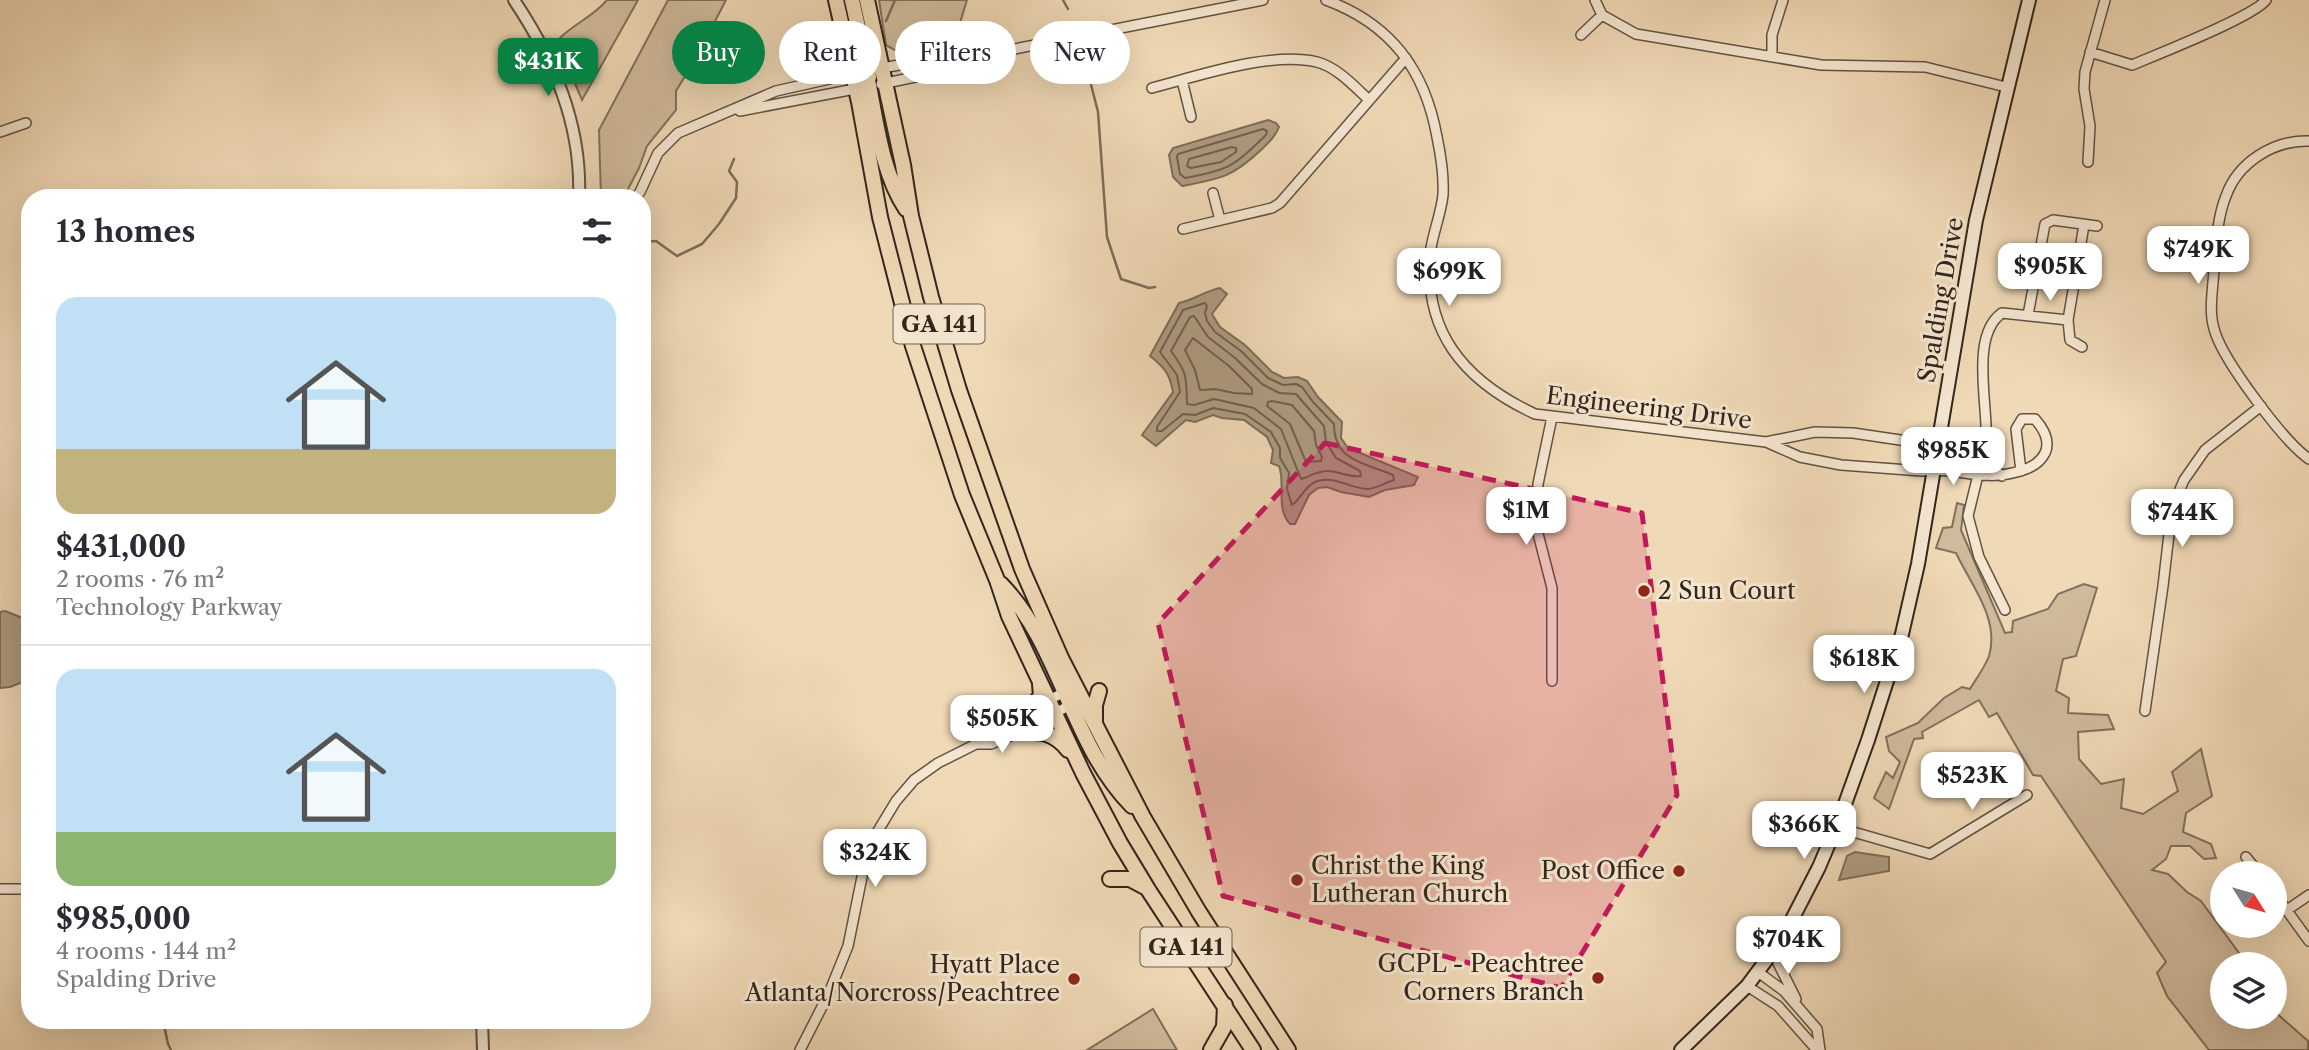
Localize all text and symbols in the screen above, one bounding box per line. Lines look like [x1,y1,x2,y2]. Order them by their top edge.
chip: Buy [672,21,765,84]
chip: Rent [779,21,881,84]
chip: Filters [895,21,1016,84]
chip: New [1030,21,1130,84]
pin: $431K [499,38,597,98]
text: $431K [514,47,582,75]
icon: filters [578,212,616,250]
text: 13 homes [56,213,195,250]
street label: Spalding Drive [1912,215,1969,385]
pin: $749K [2149,226,2247,286]
text: $749K [2163,235,2233,263]
pin: $905K [2001,244,2099,303]
pin: $699K [1400,248,1498,308]
text: $905K [2014,252,2086,280]
text: $699K [1413,257,1485,285]
road number: GA 141 [894,304,984,344]
icon: home [273,342,399,468]
street label: Engineering Drive [1544,380,1754,435]
pin: $985K [1904,428,2002,487]
text: $985K [1917,436,1989,464]
pin: $1M [1492,488,1560,547]
pin: $744K [2133,490,2231,549]
text: $1M [1502,496,1550,524]
text: $744K [2147,498,2217,526]
text: $431,000 [56,528,186,565]
text: 2 rooms · 76 m² [56,565,224,593]
place label: 2 Sun Court [1658,576,1796,605]
marker: 2 Sun Court [1636,583,1652,599]
text: Technology Parkway [56,593,282,621]
pin: $618K [1815,636,1913,695]
text: $618K [1829,644,1899,672]
pin: $505K [953,696,1051,755]
text: $505K [966,704,1038,732]
icon: home [273,714,399,840]
pin: $523K [1923,752,2021,812]
text: $523K [1937,761,2007,789]
pin: $366K [1755,802,1853,861]
text: $366K [1768,810,1840,838]
pin: $324K [826,830,924,889]
text: $324K [839,838,911,866]
place label: Christ the King Lutheran Church [1311,851,1508,908]
place label: Post Office [1541,856,1665,885]
north arrow [2210,861,2287,938]
map controls [2210,861,2287,1029]
marker: Post Office [1671,863,1687,879]
marker: Christ the King Lutheran Church [1289,872,1305,888]
text: $985,000 [56,900,191,937]
pin: $704K [1739,916,1837,976]
text: $704K [1752,925,1824,953]
road number: GA 141 [1140,928,1232,966]
text: 4 rooms · 144 m² [56,937,236,965]
place label: GCPL - Peachtree Corners Branch [1378,949,1584,1006]
place label: Hyatt Place Atlanta/Norcross/Peachtree [744,950,1060,1007]
button: layers [2210,952,2287,1029]
text: Spalding Drive [56,965,216,993]
marker: GCPL - Peachtree Corners Branch [1590,970,1606,986]
marker: Hyatt Place Atlanta/Norcross/Peachtree [1066,971,1082,987]

